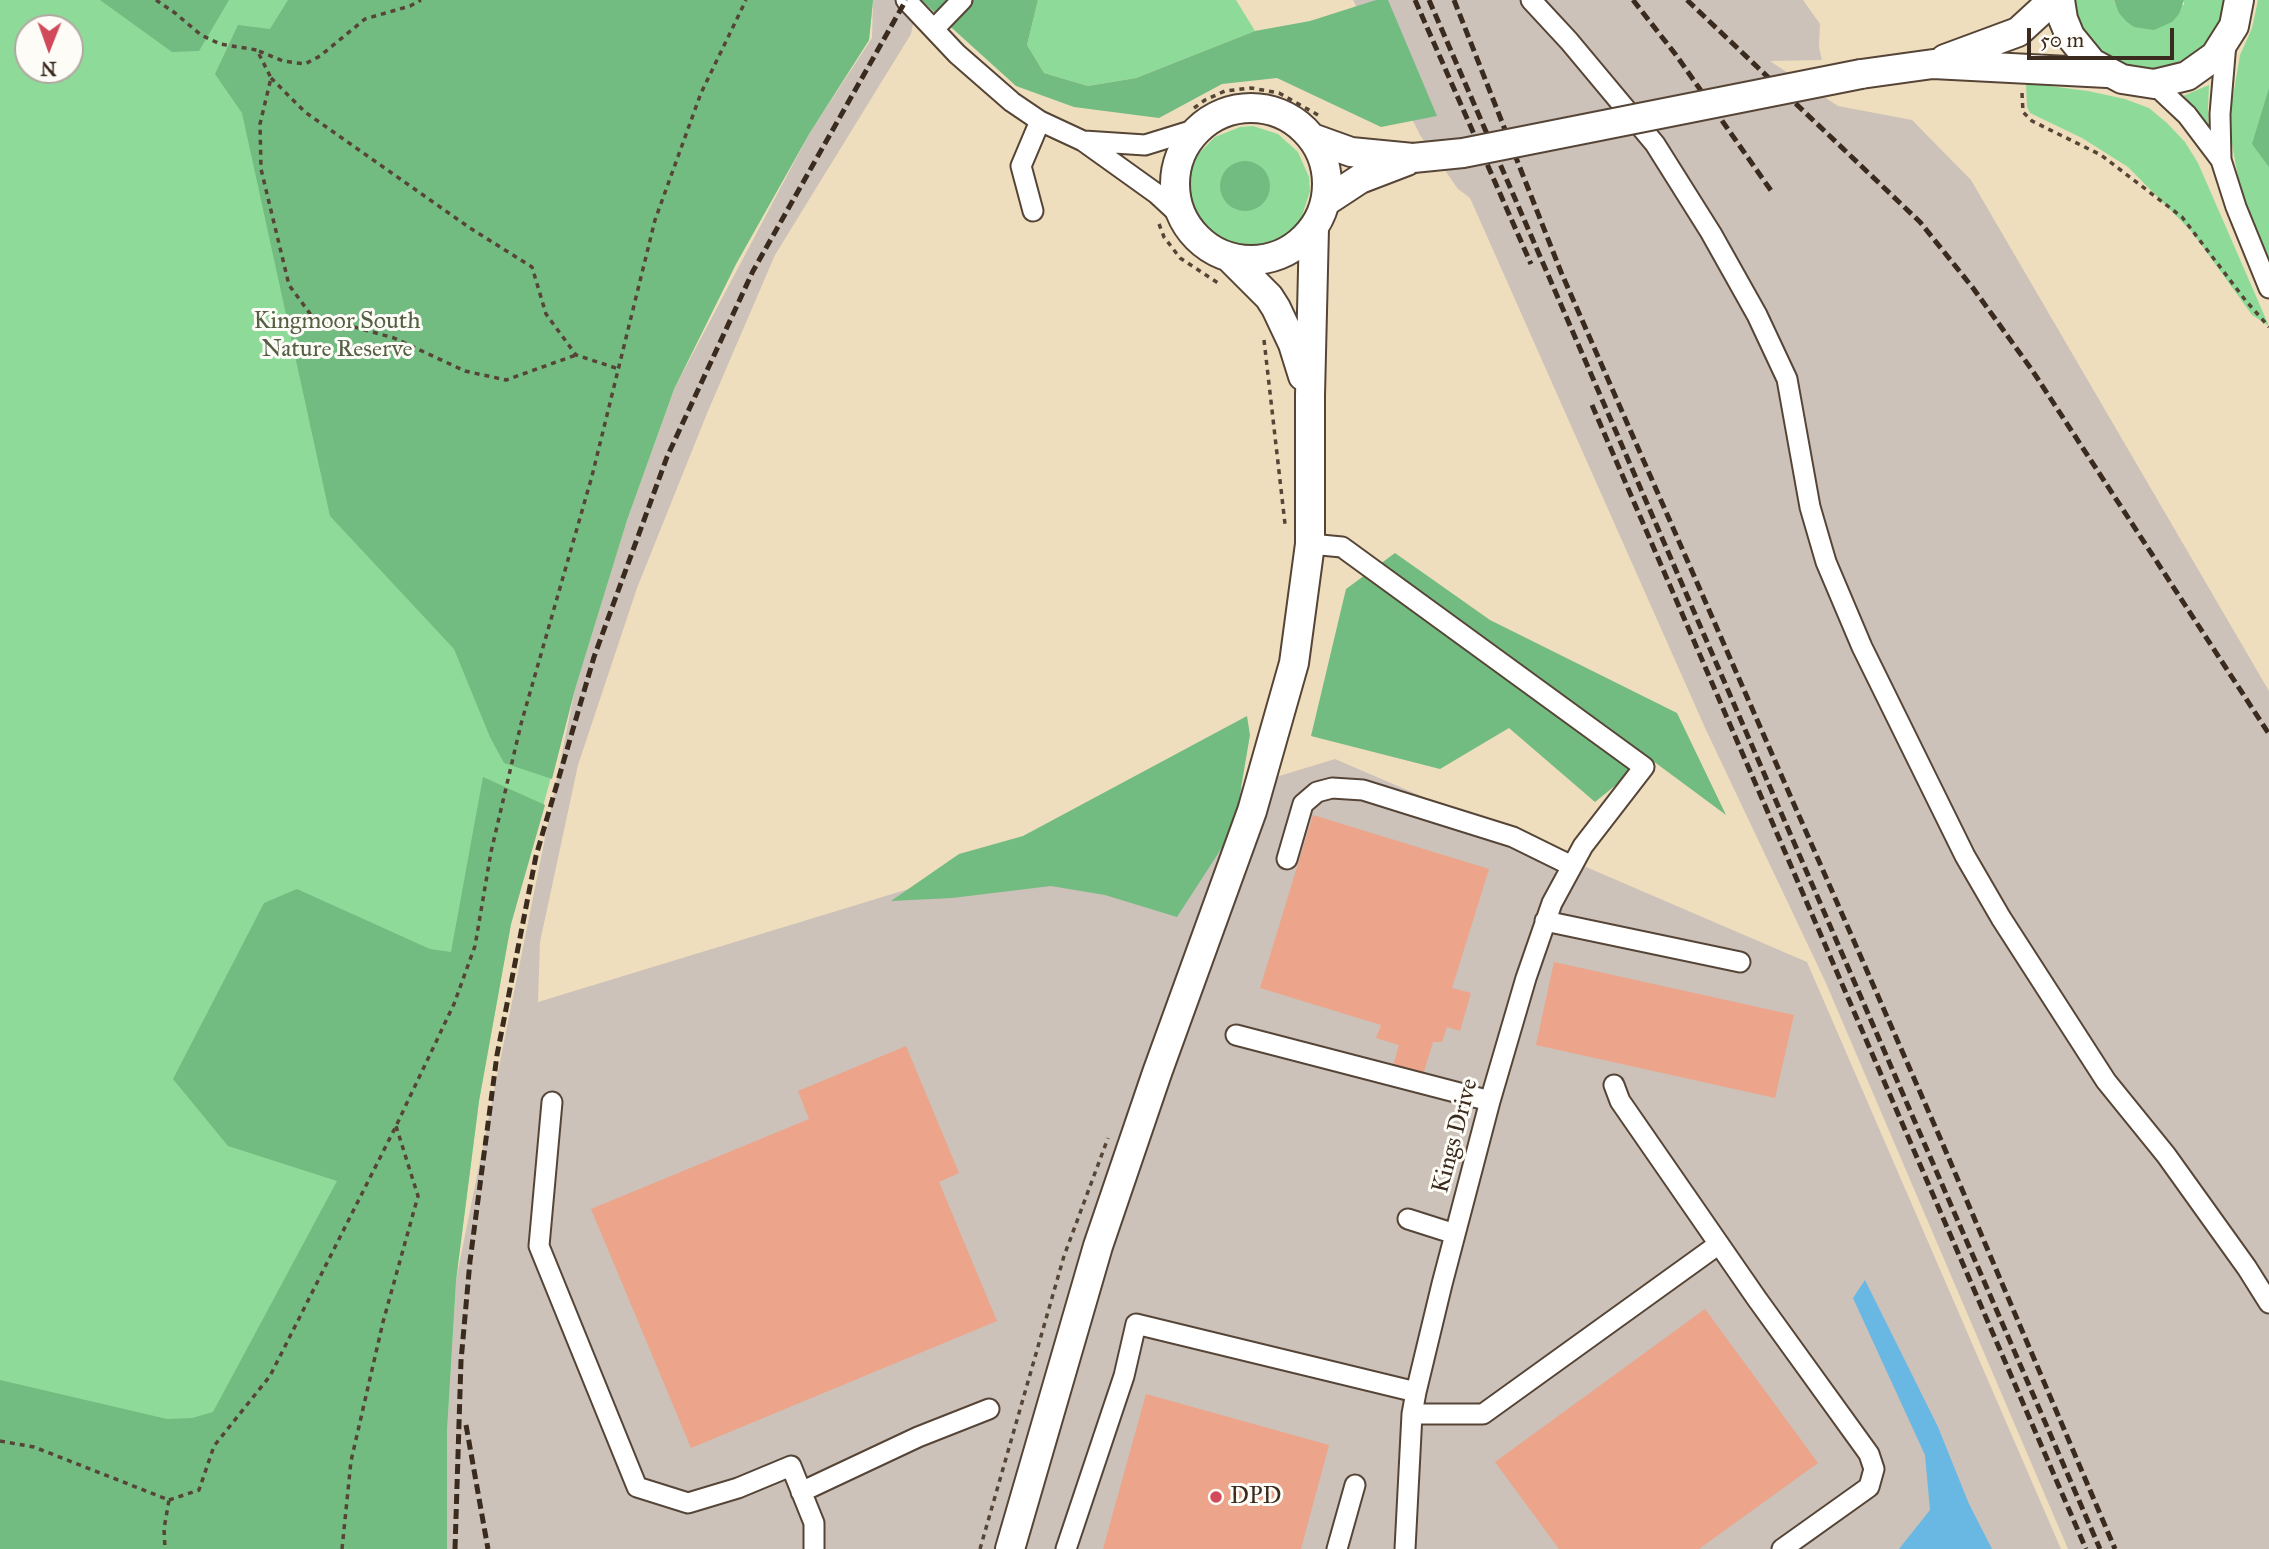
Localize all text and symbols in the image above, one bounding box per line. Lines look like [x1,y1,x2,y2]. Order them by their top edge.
north arrow [14,14,84,84]
scale bar [2031,14,2178,58]
text: 50 m [2040,27,2084,53]
text: N [40,57,57,80]
park label: Kingmoor South Nature Reserve [253,308,421,364]
street label: Kings Drive [1427,1076,1485,1196]
place label: DPD [1230,1483,1281,1511]
marker: DPD [1208,1489,1224,1505]

